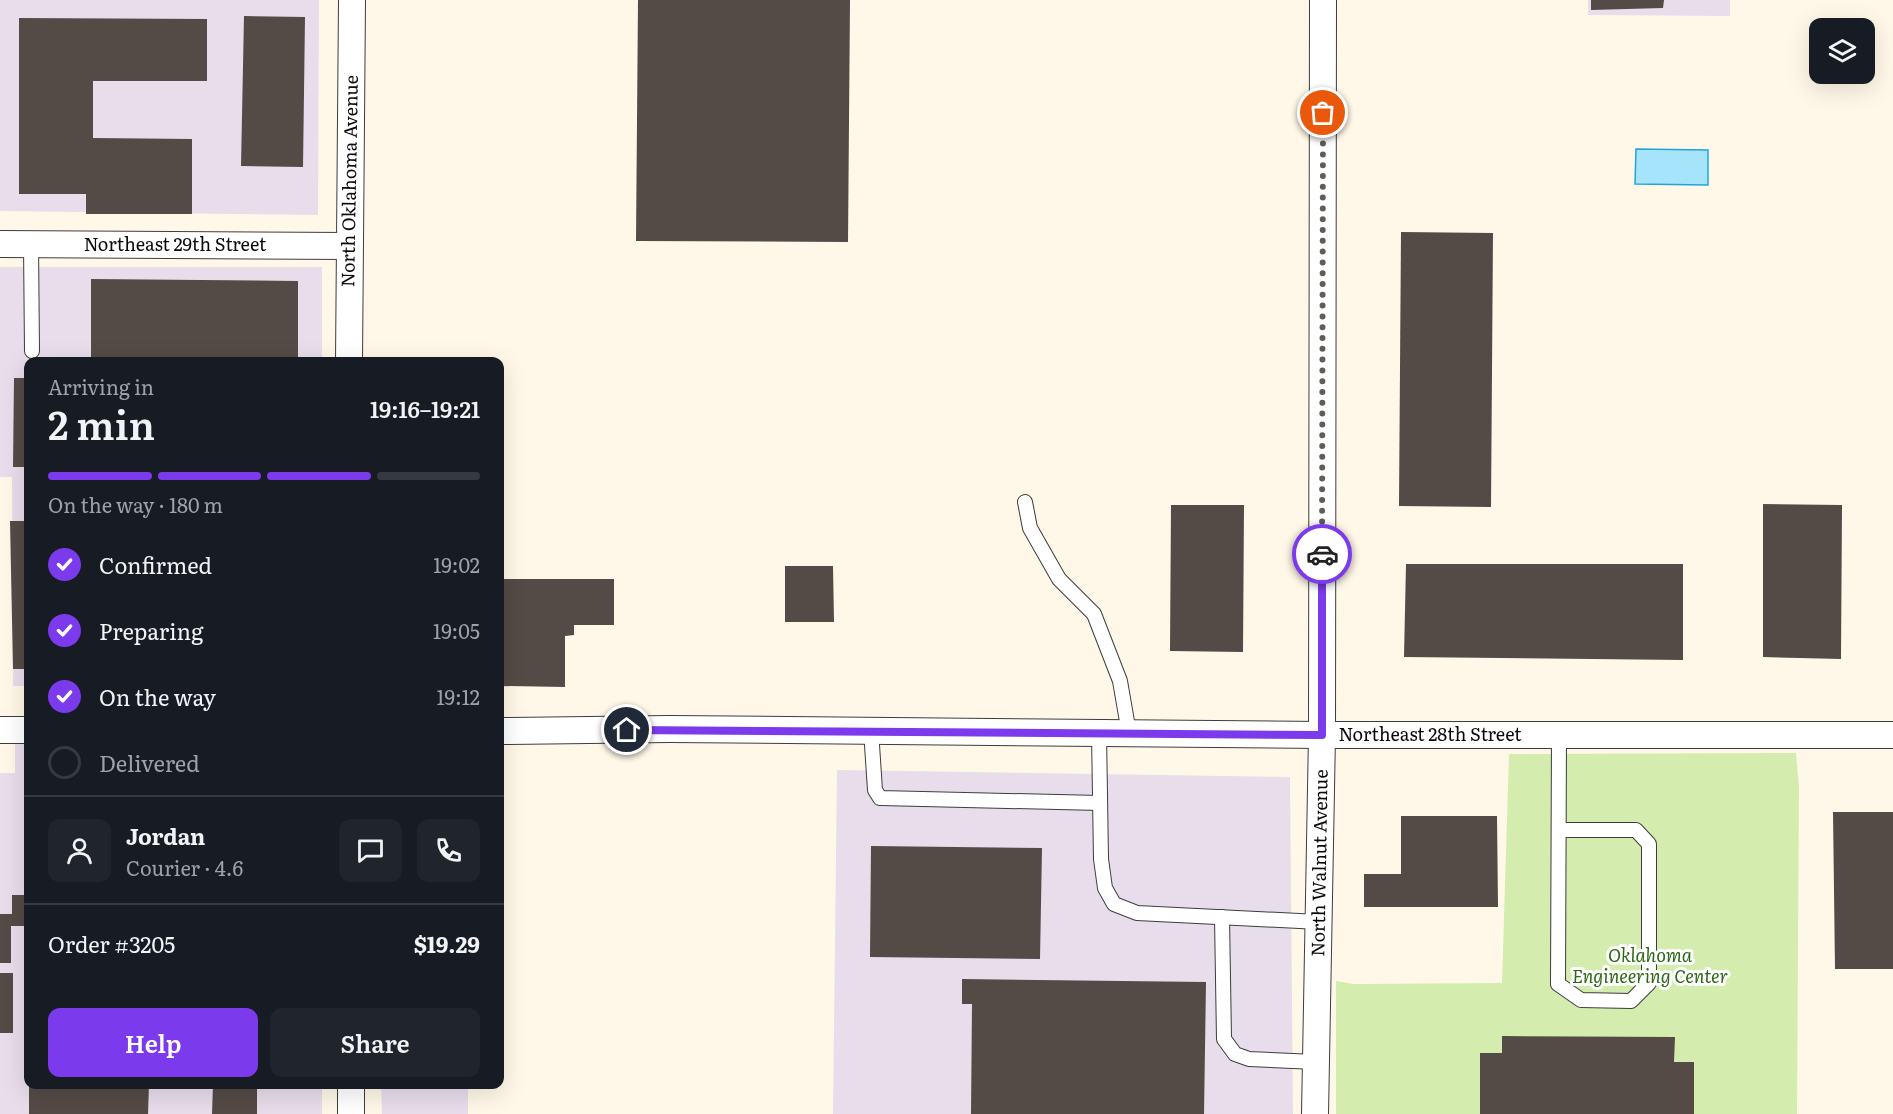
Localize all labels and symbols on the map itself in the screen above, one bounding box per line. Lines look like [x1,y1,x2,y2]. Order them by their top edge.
street label: North Oklahoma Avenue [333,75,364,287]
pin [1297,87,1348,138]
street label: Northeast 29th Street [84,230,267,257]
courier [1292,524,1352,584]
pin [601,704,652,755]
street label: Northeast 28th Street [1338,720,1522,747]
street label: North Walnut Avenue [1303,769,1334,957]
park label: Oklahoma Engineering Center [1572,941,1728,989]

